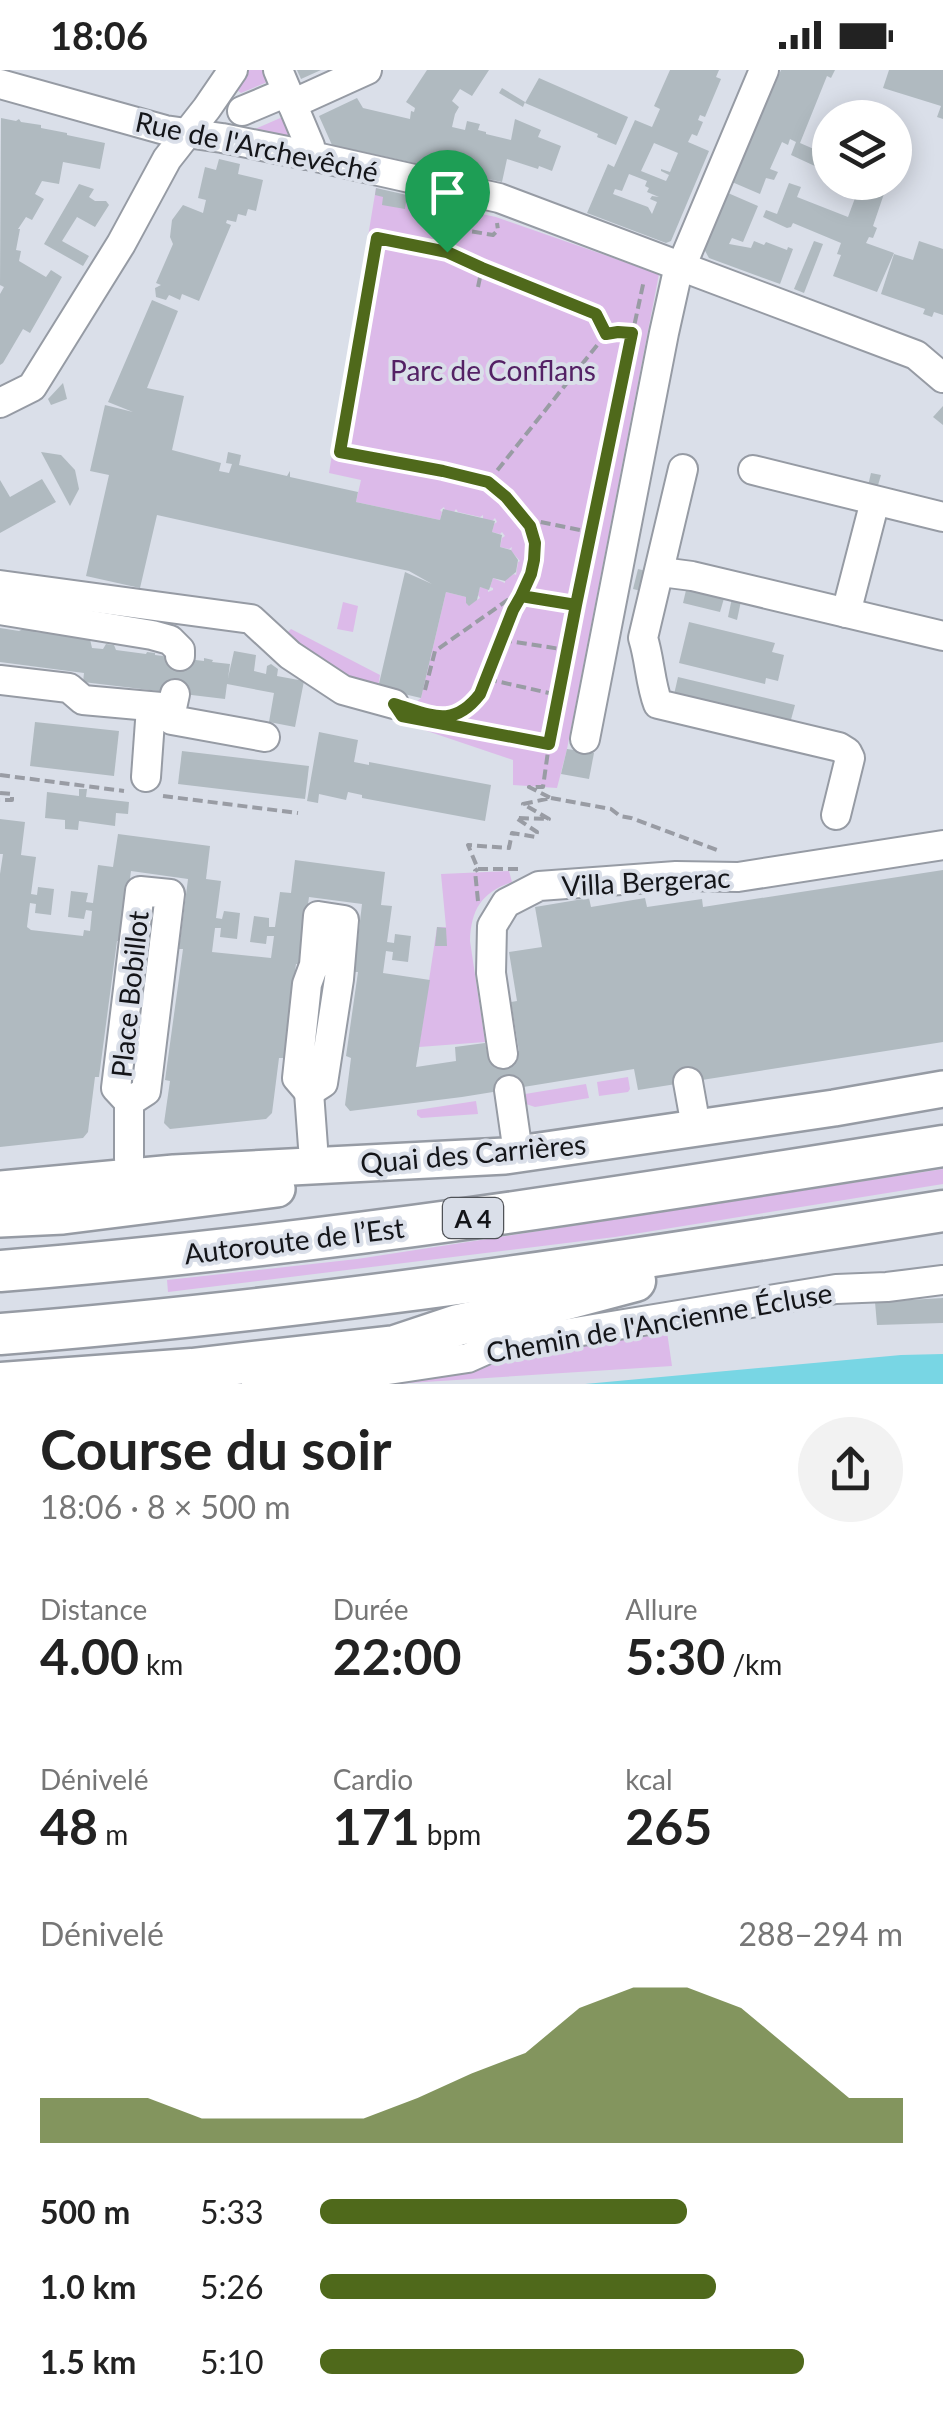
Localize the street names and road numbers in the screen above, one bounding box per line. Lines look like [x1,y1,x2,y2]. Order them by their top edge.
street label: Rue de l'Archevêché [132,104,382,188]
street label: Villa Bergerac [561,860,731,902]
street label: Place Bobillot [103,909,155,1079]
street label: Quai des Carrières [359,1126,587,1180]
road number: A 4 [443,1198,503,1238]
street label: Autoroute de l’Est [182,1210,406,1270]
street label: Chemin de l'Ancienne Écluse [483,1275,835,1369]

